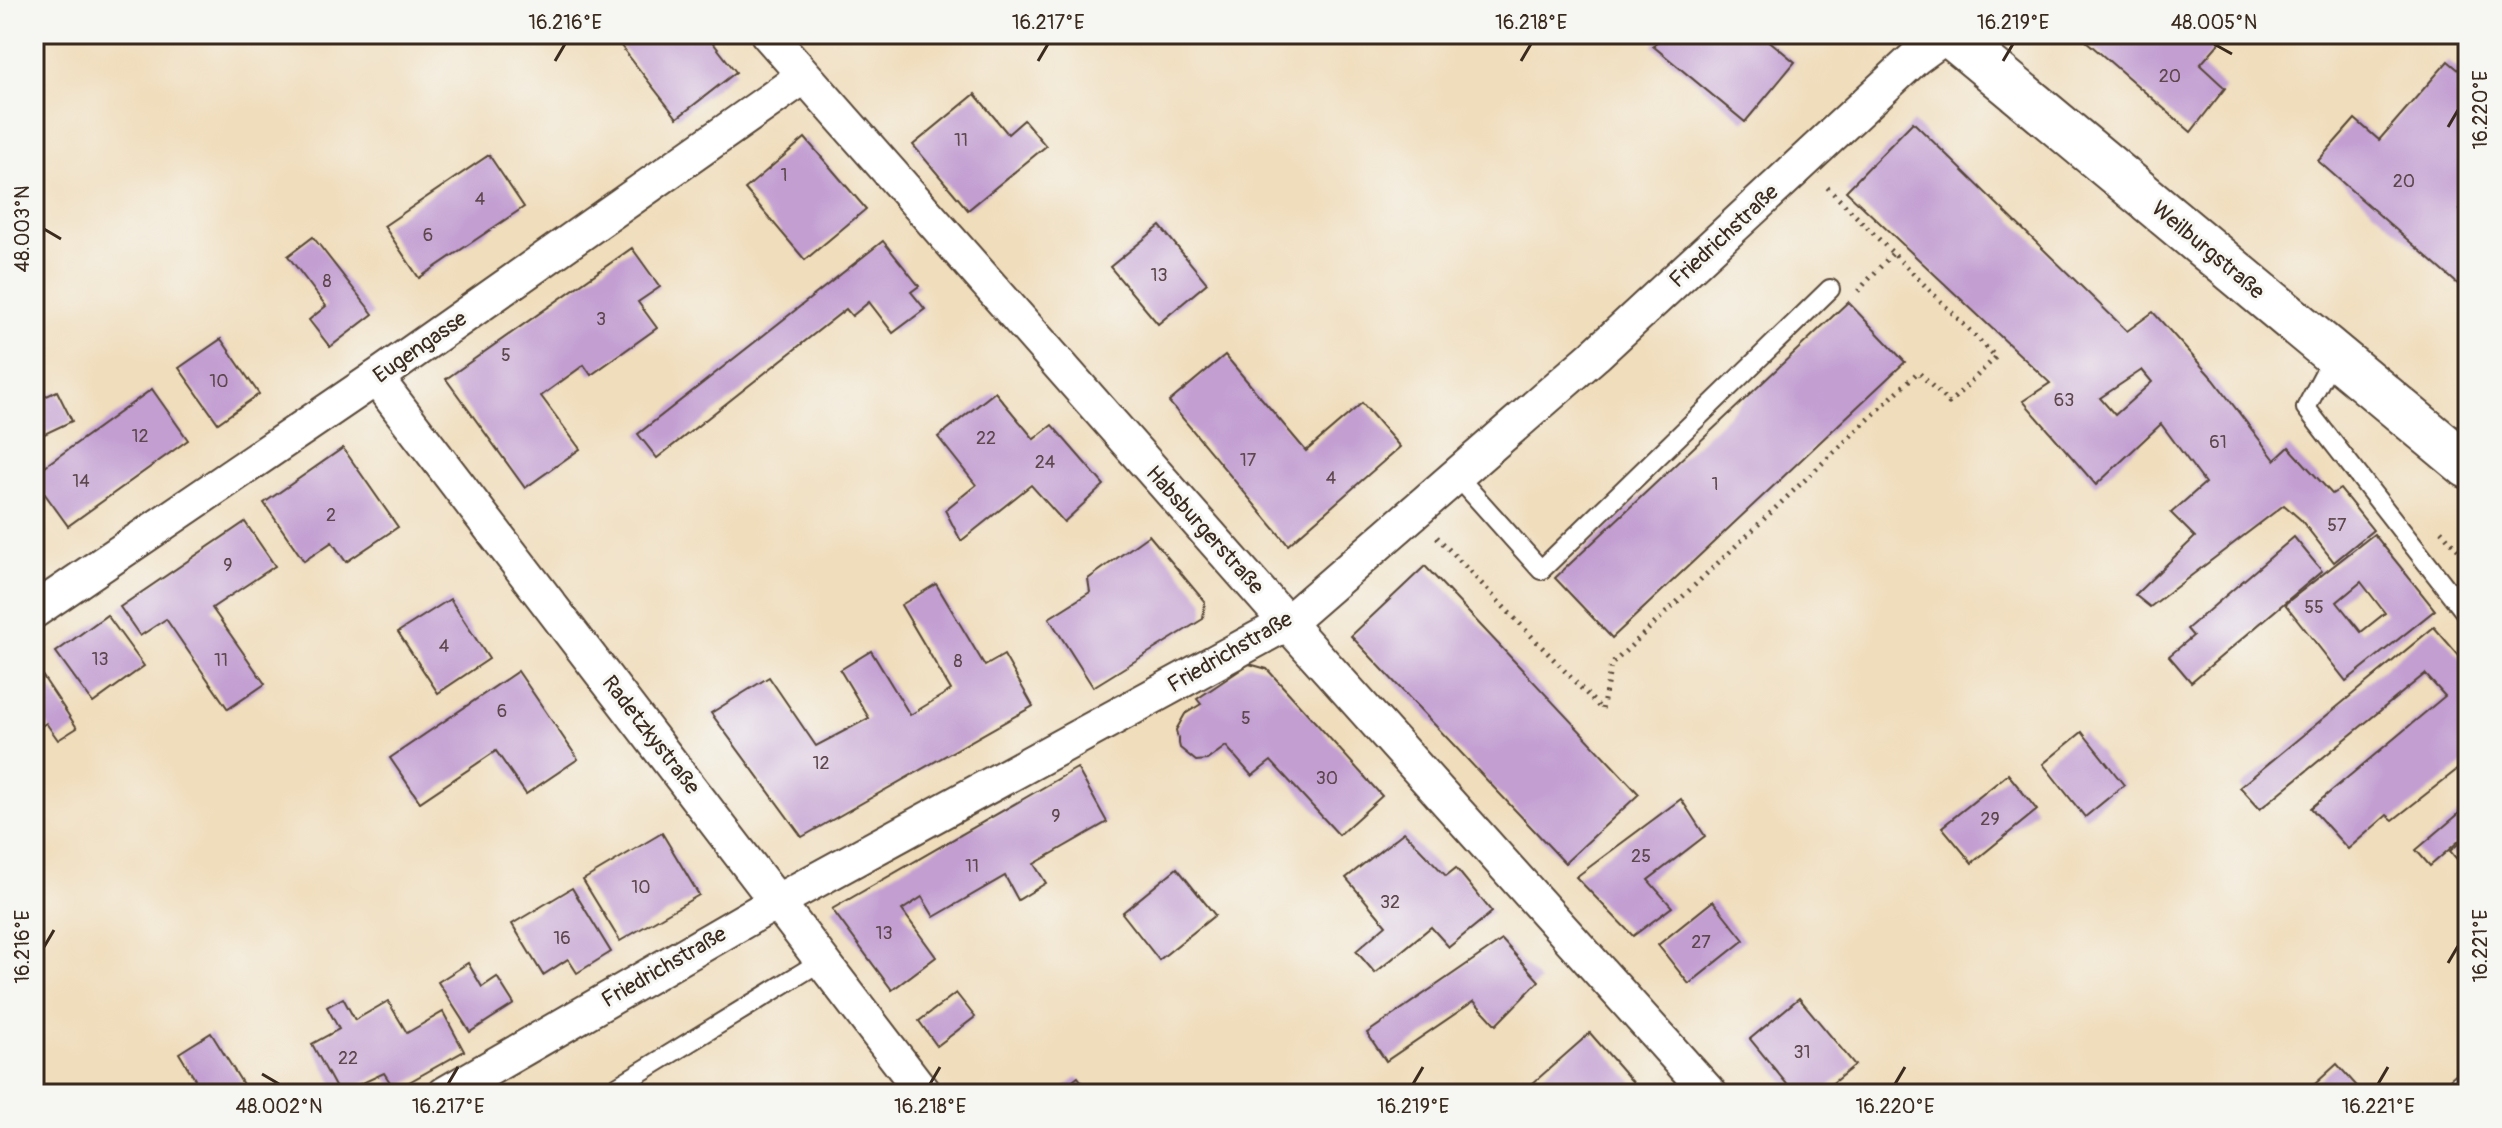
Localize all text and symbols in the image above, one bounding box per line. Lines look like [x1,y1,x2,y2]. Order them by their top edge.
text: 16.216°E [528,10,602,35]
text: 16.217°E [1012,10,1084,35]
text: 16.218°E [1495,10,1567,35]
text: 16.219°E [1977,10,2049,35]
text: 48.005°N [2171,10,2257,35]
house number: 20 [2159,65,2181,88]
text: 16.220°E [2468,70,2493,150]
house number: 11 [954,129,968,152]
house number: 1 [780,164,788,187]
house number: 20 [2393,170,2415,193]
street label: Friedrichstraße [1663,178,1785,294]
text: 48.003°N [10,186,35,272]
house number: 4 [475,188,486,211]
street label: Weilburgstraße [2146,195,2270,306]
house number: 6 [423,224,433,247]
house number: 13 [1150,264,1168,287]
house number: 8 [322,270,332,293]
street label: Eugengasse [368,304,472,390]
house number: 3 [596,308,606,331]
house number: 5 [501,344,511,367]
house number: 10 [209,370,229,393]
house number: 63 [2054,389,2074,412]
house number: 12 [131,425,149,448]
house number: 22 [976,427,996,450]
house number: 61 [2209,431,2227,454]
house number: 17 [1240,449,1257,472]
house number: 24 [1035,451,1056,474]
street label: Habsburgerstraße [1140,460,1270,600]
house number: 4 [1326,467,1337,490]
house number: 14 [72,470,90,493]
house number: 1 [1711,473,1719,496]
house number: 2 [326,504,336,527]
house number: 57 [2327,514,2347,537]
house number: 9 [223,554,233,577]
house number: 55 [2304,596,2324,619]
street label: Friedrichstraße [1163,605,1298,699]
house number: 4 [439,635,450,658]
house number: 13 [91,648,109,671]
house number: 11 [214,649,228,672]
house number: 8 [953,650,963,673]
street label: Radetzkystraße [596,670,706,800]
house number: 6 [497,700,507,723]
house number: 5 [1241,707,1251,730]
house number: 12 [812,752,830,775]
house number: 30 [1316,767,1338,790]
house number: 9 [1051,805,1061,828]
house number: 29 [1980,808,2000,831]
house number: 25 [1631,845,1651,868]
house number: 11 [965,855,979,878]
house number: 10 [631,876,651,899]
house number: 32 [1380,891,1400,914]
text: 16.221°E [2468,909,2493,983]
text: 16.216°E [10,910,35,984]
street label: Friedrichstraße [597,920,732,1014]
house number: 13 [875,922,893,945]
house number: 16 [553,927,571,950]
house number: 27 [1691,931,1711,954]
house number: 31 [1793,1041,1811,1064]
house number: 22 [338,1047,358,1070]
text: 48.002°N [236,1094,322,1119]
text: 16.217°E [412,1094,484,1119]
text: 16.218°E [894,1094,966,1119]
text: 16.219°E [1377,1094,1449,1119]
text: 16.220°E [1855,1094,1935,1119]
text: 16.221°E [2341,1094,2415,1119]

